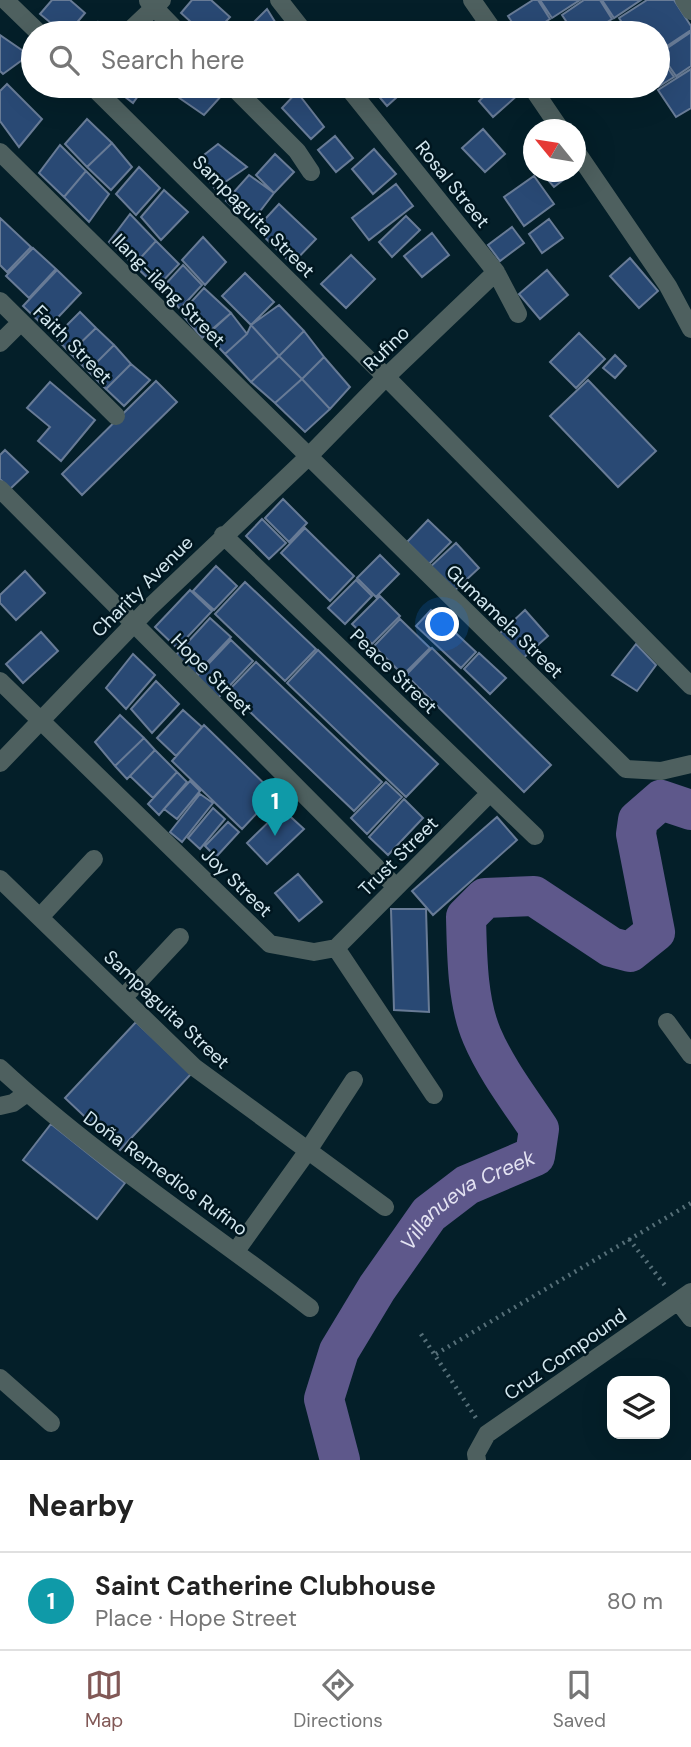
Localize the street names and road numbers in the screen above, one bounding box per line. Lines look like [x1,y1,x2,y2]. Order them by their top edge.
street label: Rosal Street [410,136,495,233]
street label: Sampaguita Street [187,150,320,283]
street label: Ilang-ilang Street [107,228,231,352]
street label: Faith Street [28,300,117,389]
street label: Rufino [358,320,415,376]
street label: Charity Avenue [86,530,199,643]
street label: Gumamela Street [441,559,569,684]
street label: Peace Street [345,623,443,719]
street label: Hope Street [165,628,258,721]
street label: Trust Street [353,811,444,902]
street label: Joy Street [196,842,278,922]
street label: Sampaguita Street [98,945,235,1074]
street label: Doña Remedios Rufino [79,1105,253,1241]
street label: Cruz Compound [499,1303,631,1406]

